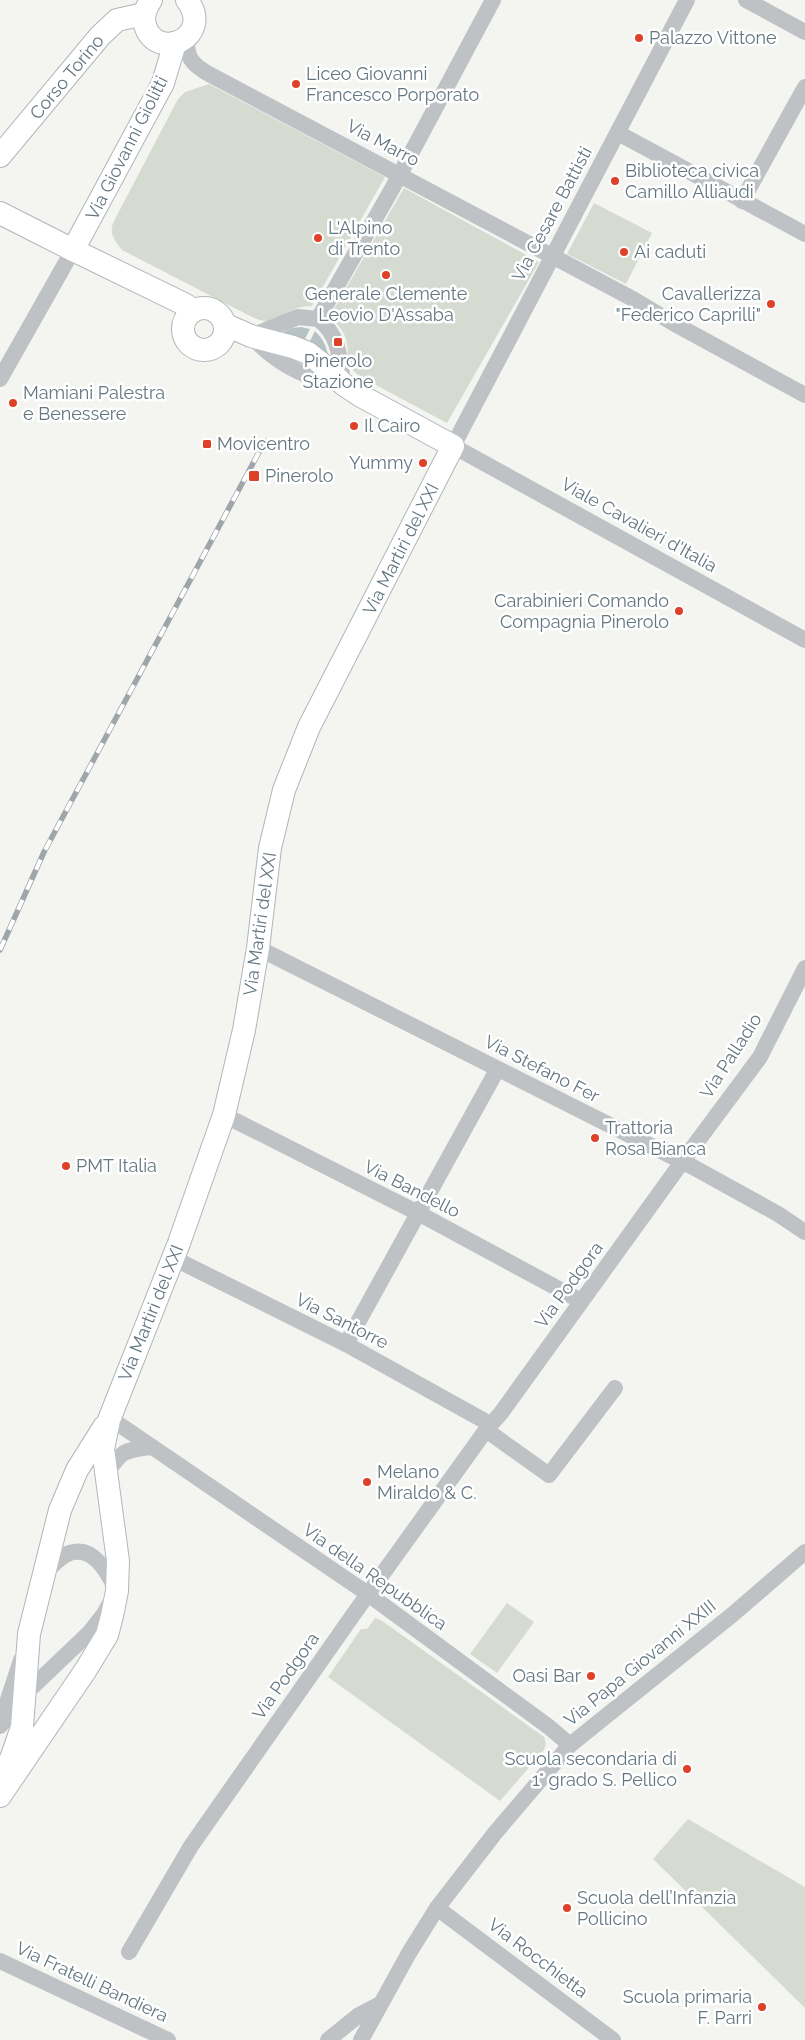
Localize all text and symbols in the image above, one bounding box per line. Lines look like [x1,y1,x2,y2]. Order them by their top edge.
place label: Palazzo Vittone [649,27,777,48]
street label: Corso Torino [25,30,108,123]
marker: Palazzo Vittone [633,32,645,44]
place label: Liceo Giovanni Francesco Porporato [306,63,479,105]
street label: Via Giovanni Giolitti [81,72,172,223]
marker: Liceo Giovanni Francesco Porporato [290,78,302,90]
street label: Via Marro [343,115,423,171]
street label: Via Cesare Battisti [507,143,596,285]
place label: Biblioteca civica Camillo Alliaudi [625,160,759,202]
marker: Biblioteca civica Camillo Alliaudi [609,175,621,187]
place label: L'Alpino di Trento [328,217,400,259]
marker: L'Alpino di Trento [312,232,324,244]
place label: Ai caduti [634,241,706,262]
marker: Ai caduti [618,246,630,258]
marker: Generale Clemente Leovio D'Assaba [380,269,392,281]
place label: Generale Clemente Leovio D'Assaba [305,283,468,325]
place label: Cavallerizza "Federico Caprilli" [616,283,761,325]
marker: Cavallerizza "Federico Caprilli" [765,298,777,310]
marker: Pinerolo Stazione [332,336,344,348]
place label: Pinerolo Stazione [302,350,374,392]
place label: Mamiani Palestra e Benessere [23,382,165,424]
marker: Mamiani Palestra e Benessere [7,397,19,409]
place label: Il Cairo [364,415,421,436]
marker: Il Cairo [348,420,360,432]
place label: Movicentro [217,433,310,454]
marker: Movicentro [201,438,213,450]
place label: Yummy [349,452,413,473]
marker: Yummy [417,457,429,469]
place label: Pinerolo [265,465,334,486]
marker: Pinerolo [247,469,261,483]
street label: Viale Cavalieri d'Italia [558,473,721,576]
street label: Via Martiri del XXI [358,479,443,618]
place label: Carabinieri Comando Compagnia Pinerolo [494,590,669,632]
marker: Carabinieri Comando Compagnia Pinerolo [673,605,685,617]
street label: Via Martiri del XXI [239,851,280,997]
street label: Via Palladio [695,1009,766,1102]
street label: Via Stefano Fer [481,1031,604,1107]
place label: Trattoria Rosa Bianca [605,1117,706,1159]
marker: Trattoria Rosa Bianca [589,1132,601,1144]
place label: PMT Italia [76,1155,157,1176]
street label: Via Bandello [361,1155,464,1222]
marker: PMT Italia [60,1160,72,1172]
street label: Via Podgora [530,1238,607,1332]
street label: Via Martiri del XXI [114,1242,187,1384]
street label: Via Santorre [292,1288,392,1353]
place label: Melano Miraldo & C. [377,1461,477,1503]
marker: Melano Miraldo & C. [361,1476,373,1488]
street label: Via della Repubblica [299,1519,451,1634]
street label: Via Papa Giovanni XXIII [560,1595,720,1730]
street label: Via Podgora [248,1628,323,1723]
place label: Oasi Bar [512,1665,582,1686]
marker: Oasi Bar [585,1670,597,1682]
place label: Scuola secondaria di 1° grado S. Pellico [504,1748,677,1790]
marker: Scuola secondaria di 1° grado S. Pellico [681,1763,693,1775]
place label: Scuola dell’Infanzia Pollicino [577,1887,736,1929]
marker: Scuola dell’Infanzia Pollicino [561,1902,573,1914]
street label: Via Rocchietta [484,1913,592,2002]
street label: Via Fratelli Bandiera [13,1937,172,2026]
place label: Scuola primaria F. Parri [623,1986,752,2028]
marker: Scuola primaria F. Parri [756,2001,768,2013]

